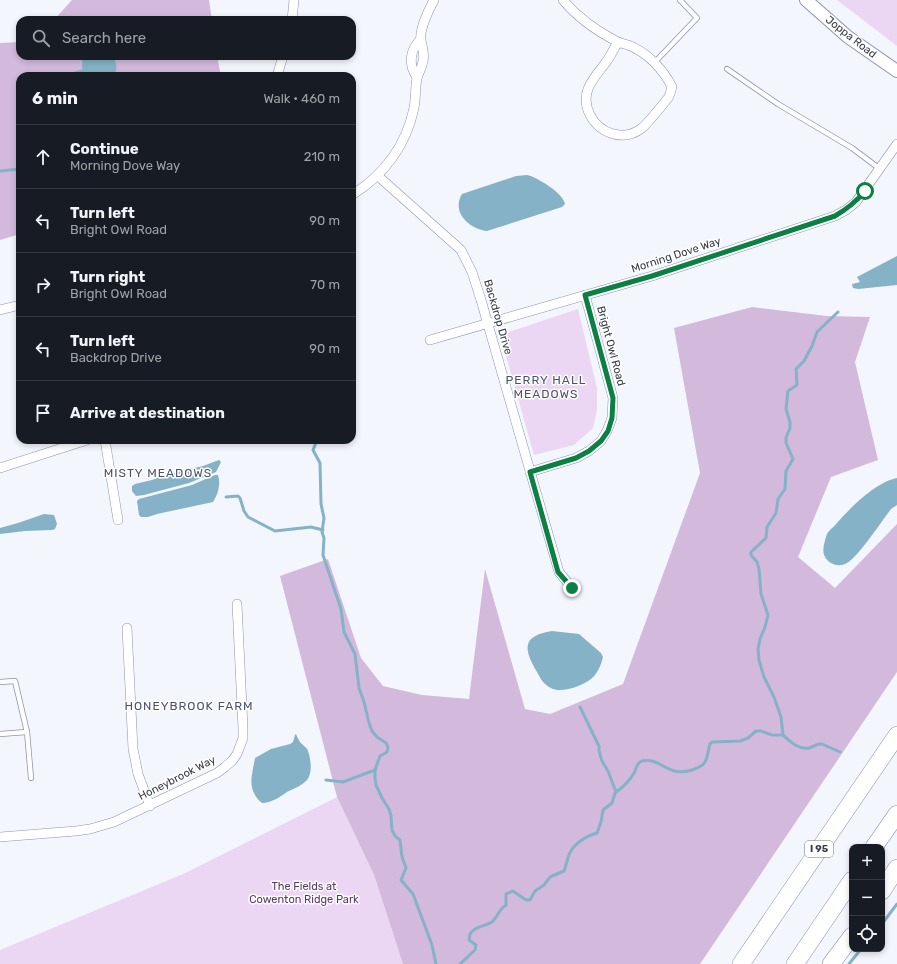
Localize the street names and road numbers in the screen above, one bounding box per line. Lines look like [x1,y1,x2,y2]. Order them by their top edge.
street label: Joppa Road [823,13,879,61]
street label: Morning Dove Way [630,234,722,276]
street label: Backdrop Drive [481,278,515,356]
street label: Bright Owl Road [594,305,628,387]
street label: Honeybrook Way [136,753,218,803]
road number: I 95 [805,841,833,857]

